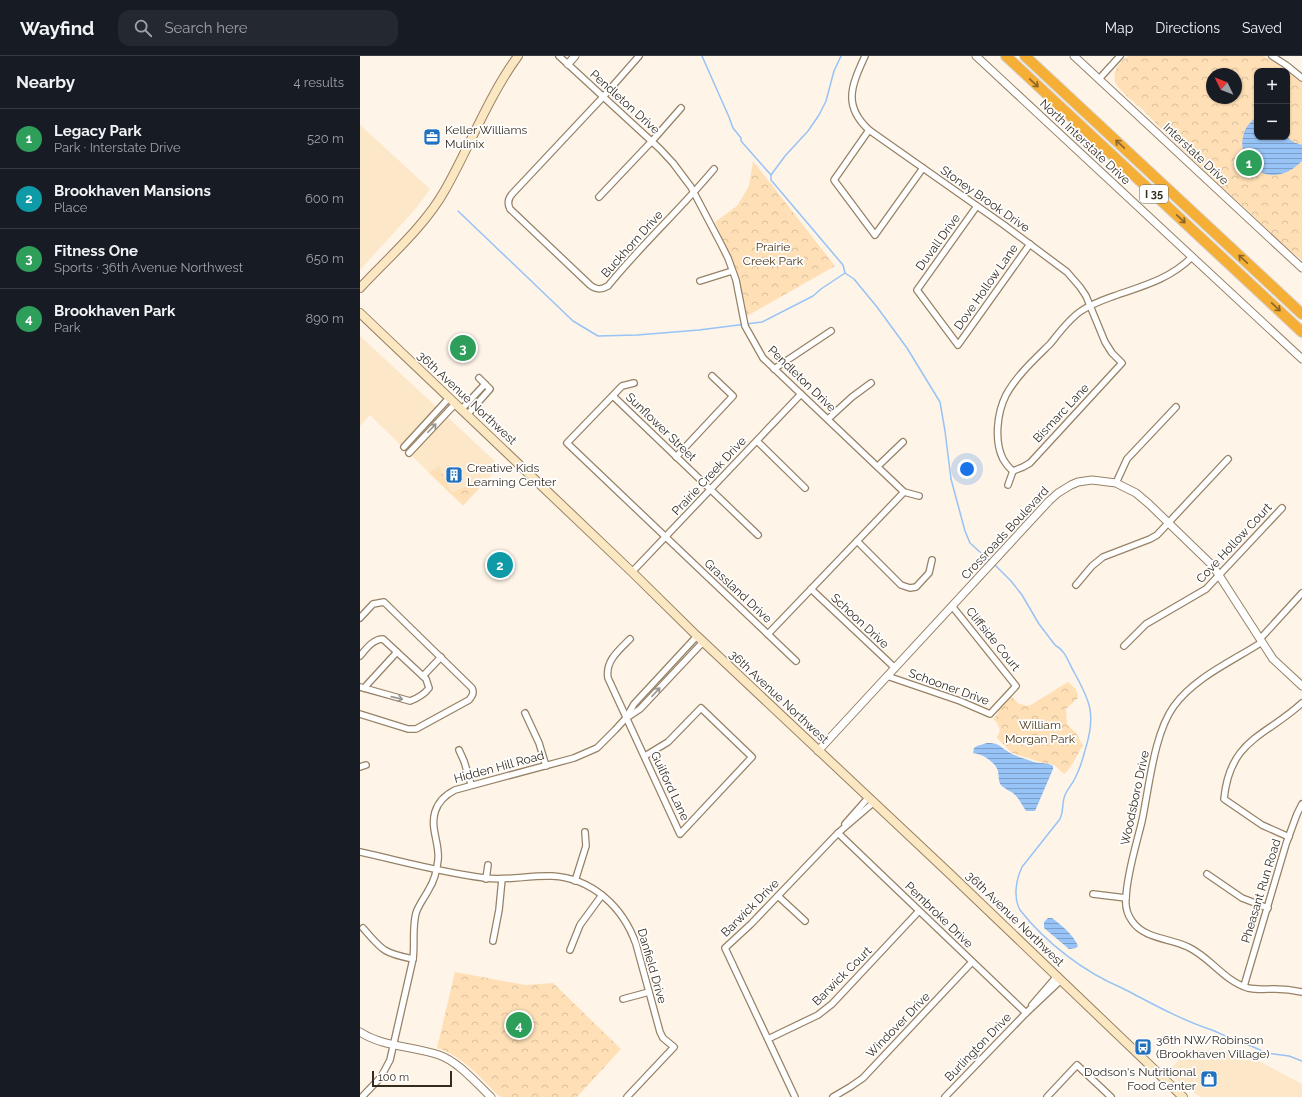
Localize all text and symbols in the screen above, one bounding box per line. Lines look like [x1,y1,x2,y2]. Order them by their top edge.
search box [118,10,398,46]
text: Wayfind [20,17,94,39]
icon: search [132,17,154,39]
text: Search here [164,19,248,37]
text: Map [1105,20,1133,36]
text: Directions [1155,20,1220,36]
text: Saved [1242,20,1282,36]
street label: Pendleton Drive [587,67,663,137]
north arrow [1206,68,1242,104]
map controls [1254,68,1290,140]
button: + [1254,68,1290,104]
text: Nearby [16,72,75,92]
text: 4 results [293,75,344,90]
one-way arrow [1029,78,1039,87]
street label: North Interstate Drive [1037,96,1133,188]
button: − [1254,104,1290,140]
street label: Interstate Drive [1160,120,1232,188]
text: Legacy Park [54,122,142,140]
place label: Keller Williams Mulinix [445,123,527,151]
office icon: Keller Williams Mulinix [422,127,442,147]
text: 1 [26,131,32,146]
text: 520 m [307,131,344,146]
text: Park · Interstate Drive [54,140,181,155]
one-way arrow [1115,140,1125,149]
pin: 1 [1236,148,1262,178]
street label: Stoney Brook Drive [938,163,1032,235]
text: Brookhaven Mansions [54,182,211,200]
road number: I 35 [1140,185,1168,203]
text: 2 [25,191,33,206]
text: 600 m [305,191,344,206]
text: Place [54,200,87,215]
street label: Buckhorn Drive [598,208,666,280]
street label: Duvall Drive [913,211,963,273]
one-way arrow [1176,214,1186,224]
park label: Prairie Creek Park [743,240,804,268]
text: Fitness One [54,242,138,260]
street label: Dove Hollow Lane [951,242,1021,332]
text: 3 [25,251,33,266]
text: 650 m [306,251,344,266]
one-way arrow [1238,254,1248,264]
text: Sports · 36th Avenue Northwest [54,260,243,275]
text: Brookhaven Park [54,302,176,320]
one-way arrow [1271,303,1281,312]
text: 4 [25,311,33,326]
text: 890 m [305,311,344,326]
text: Park [54,320,81,335]
pin: 3 [450,333,476,363]
street label: Pendleton Drive [765,343,839,415]
street label: 36th Avenue Northwest [414,348,520,448]
street label: Bismarc Lane [1030,381,1092,445]
street label: Sunflower Street [623,390,699,464]
one-way arrow [427,423,437,433]
street label: Prairie Creek Drive [669,434,749,518]
your location [957,459,977,479]
place label: Creative Kids Learning Center [467,461,557,489]
building icon: Creative Kids Learning Center [444,465,464,485]
street label: Crossroads Boulevard [958,484,1052,582]
street label: Cove Hollow Court [1193,500,1275,586]
pin: 2 [487,550,513,580]
street label: Grassland Drive [701,556,775,626]
street label: Schoon Drive [828,591,892,651]
street label: Cliffside Court [963,604,1023,674]
street label: 36th Avenue Northwest [727,647,831,747]
street label: Schooner Drive [907,666,991,708]
one-way arrow [651,687,660,697]
one-way arrow [391,695,404,702]
park label: William Morgan Park [1005,718,1076,746]
street label: Hidden Hill Road [452,748,546,786]
street label: Guilford Lane [648,749,692,823]
street label: Woodsboro Drive [1118,749,1152,847]
street label: Pheasant Run Road [1239,837,1283,945]
street label: 36th Avenue Northwest [963,869,1067,969]
street label: Barwick Drive [718,876,782,940]
street label: Pembroke Drive [902,879,976,951]
street label: Danfield Drive [635,927,669,1005]
street label: Barwick Court [810,944,874,1008]
street label: Windover Drive [863,989,933,1061]
pin: 4 [506,1010,532,1040]
street label: Burlington Drive [942,1010,1014,1084]
place label: 36th NW/Robinson (Brookhaven Village) [1156,1033,1269,1061]
bus stop icon: 36th NW/Robinson (Brookhaven Village) [1133,1037,1153,1057]
place label: Dodson's Nutritional Food Center [1084,1065,1197,1093]
scale bar [372,1069,452,1088]
shop icon: Dodson's Nutritional Food Center [1199,1069,1219,1089]
text: 100 m [378,1071,409,1084]

